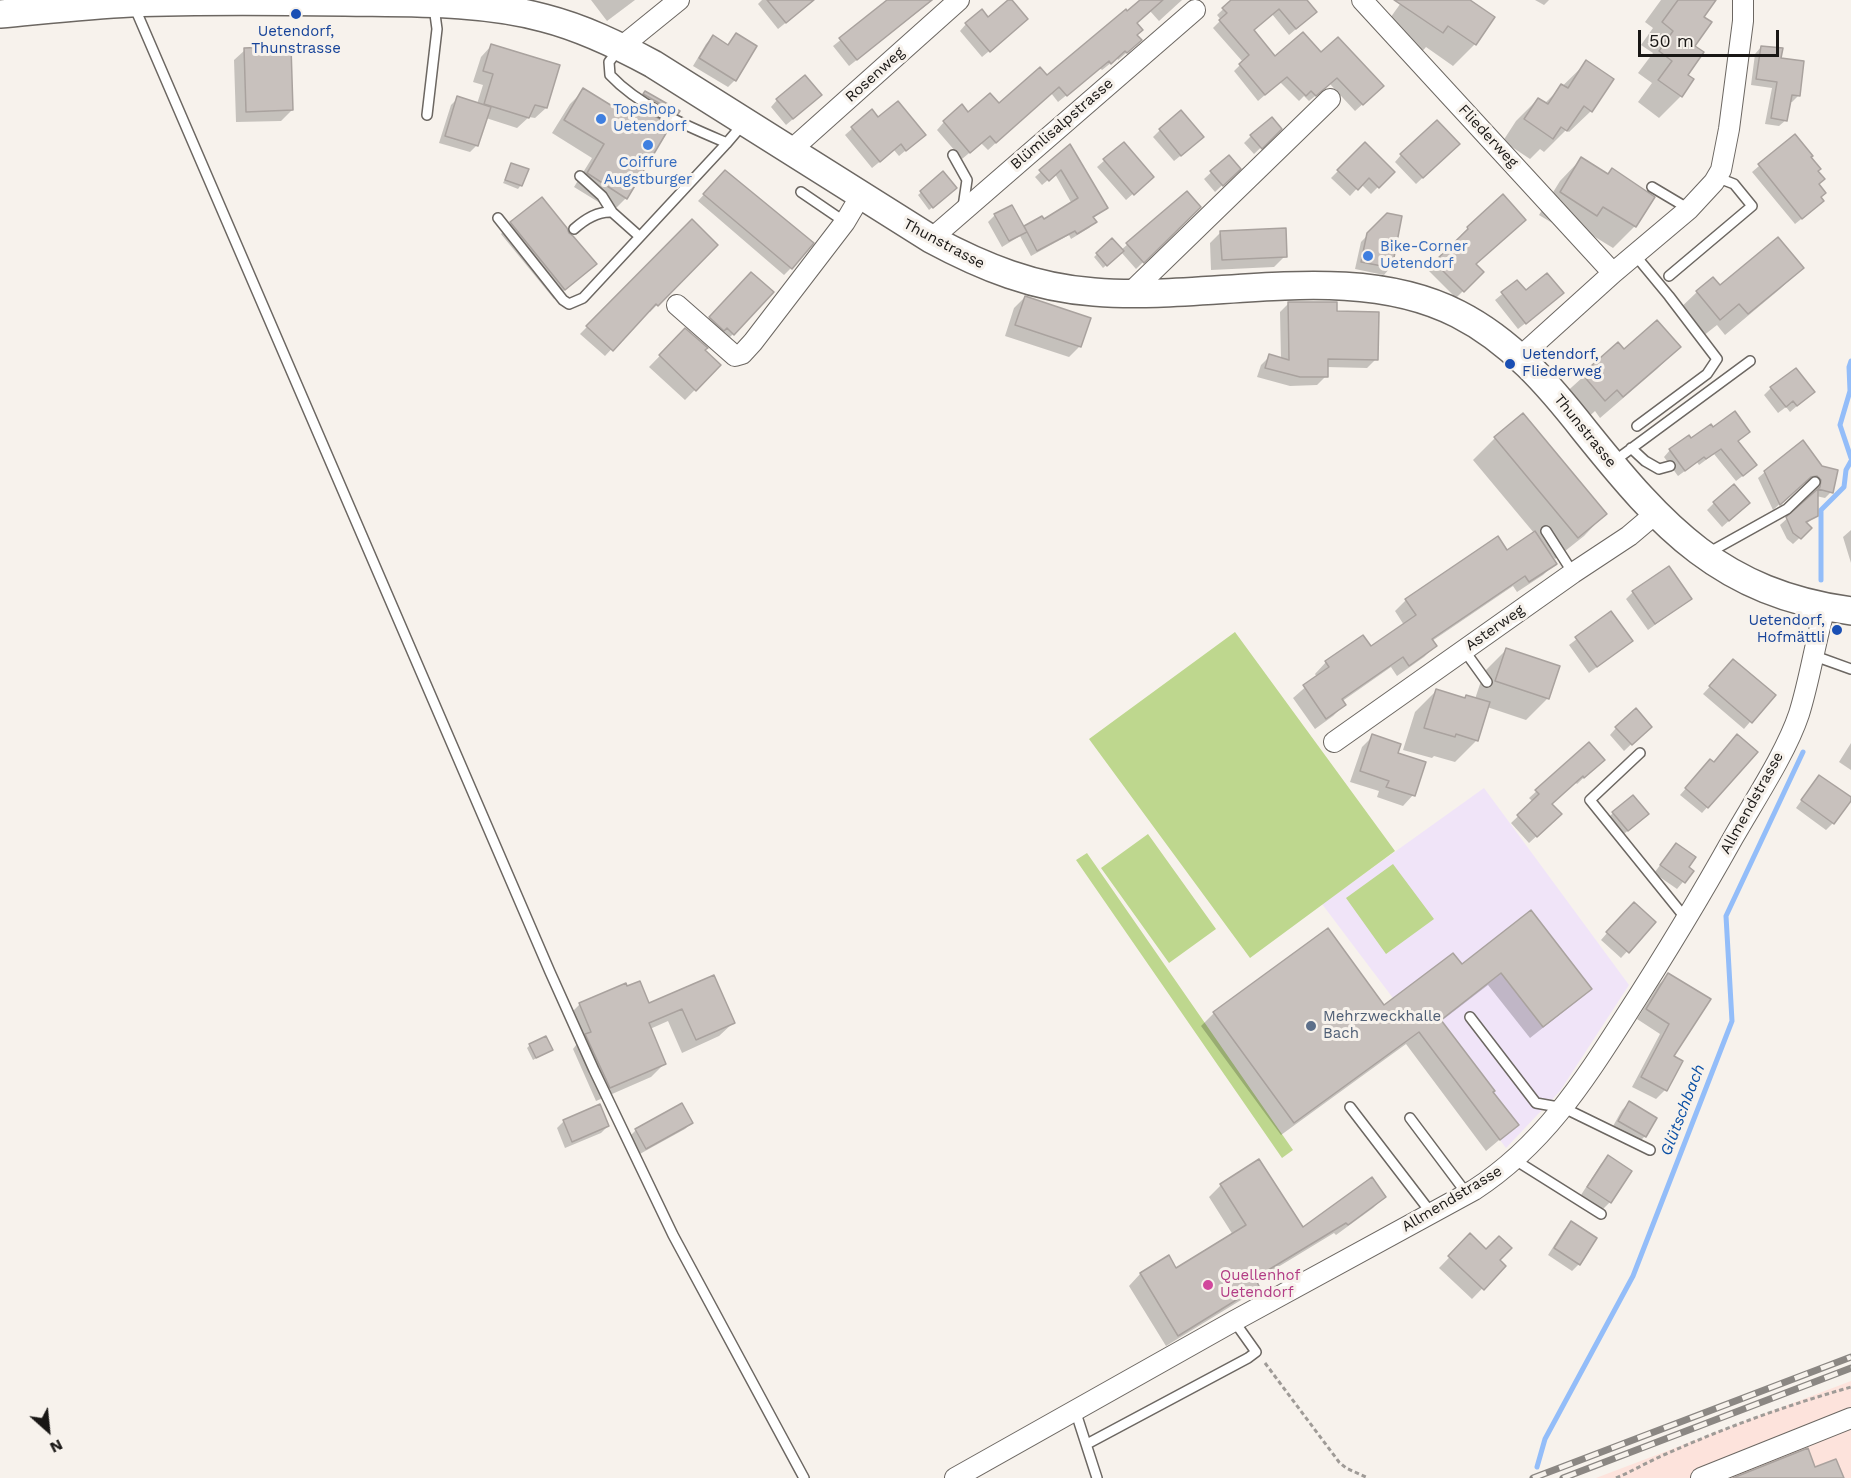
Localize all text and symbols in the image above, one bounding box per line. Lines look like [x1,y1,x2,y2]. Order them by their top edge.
marker: Uetendorf, Thunstrasse [289,7,303,21]
scale bar [1641,18,1782,56]
place label: Uetendorf, Thunstrasse [251,23,341,58]
text: 50 m [1649,30,1694,51]
street label: Rosenweg [842,44,908,106]
street label: Blümlisalpstrasse [1007,75,1117,173]
place label: TopShop Uetendorf [613,101,687,136]
street label: Fliederweg [1454,101,1522,171]
marker: TopShop Uetendorf [594,112,608,126]
marker: Coiffure Augstburger [641,138,655,152]
place label: Coiffure Augstburger [604,154,692,189]
street label: Thunstrasse [900,215,988,273]
place label: Bike-Corner Uetendorf [1380,238,1468,273]
marker: Bike-Corner Uetendorf [1361,249,1375,263]
place label: Uetendorf, Fliederweg [1522,346,1601,381]
marker: Uetendorf, Fliederweg [1503,357,1517,371]
street label: Thunstrasse [1550,391,1620,471]
street label: Asterweg [1462,601,1528,655]
place label: Uetendorf, Hofmättli [1748,612,1825,647]
marker: Uetendorf, Hofmättli [1830,623,1844,637]
street label: Allmendstrasse [1717,749,1787,857]
place label: Mehrzweckhalle Bach [1323,1008,1441,1043]
marker: Mehrzweckhalle Bach [1304,1019,1318,1033]
water label: Glütschbach [1657,1062,1709,1158]
street label: Allmendstrasse [1399,1162,1505,1236]
place label: Quellenhof Uetendorf [1220,1267,1300,1302]
marker: Quellenhof Uetendorf [1201,1278,1215,1292]
north arrow [18,1400,78,1460]
text: N [47,1435,66,1458]

